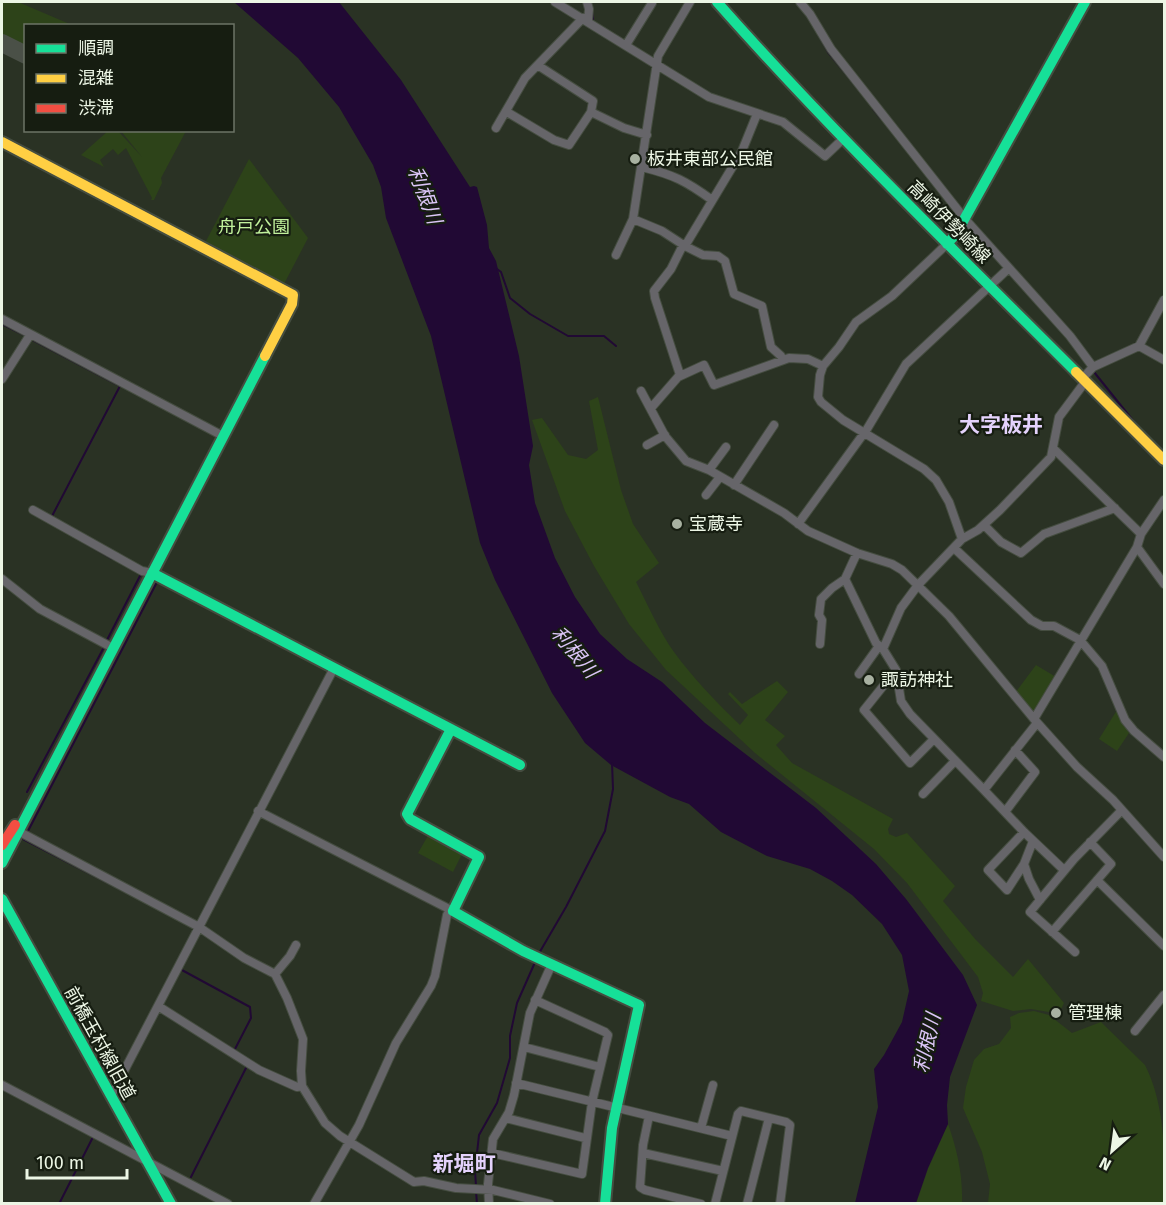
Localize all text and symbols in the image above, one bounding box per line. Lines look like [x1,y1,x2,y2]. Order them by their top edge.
legend [24,24,234,132]
text: 順調 [78,37,114,59]
text: 混雑 [78,67,114,89]
text: 渋滞 [78,97,114,119]
place label: 板井東部公民館 [647,148,773,170]
marker: 板井東部公民館 [628,152,642,166]
water label: 利根川 [403,163,448,229]
street label: 高崎伊勢崎線 [903,176,995,268]
park label: 舟戸公園 [218,216,290,238]
district label: 大字板井 [959,412,1043,438]
place label: 宝蔵寺 [689,513,743,535]
marker: 宝蔵寺 [670,517,684,531]
water label: 利根川 [547,621,605,684]
place label: 諏訪神社 [881,669,953,691]
marker: 諏訪神社 [862,673,876,687]
street label: 前橋玉村線旧道 [60,983,140,1103]
place label: 管理棟 [1068,1002,1122,1024]
marker: 管理棟 [1049,1006,1063,1020]
water label: 利根川 [909,1009,946,1075]
north arrow [1082,1121,1142,1181]
scale bar [27,1142,128,1180]
district label: 新堀町 [433,1151,496,1177]
text: 100 m [36,1152,84,1174]
text: N [1096,1153,1114,1175]

